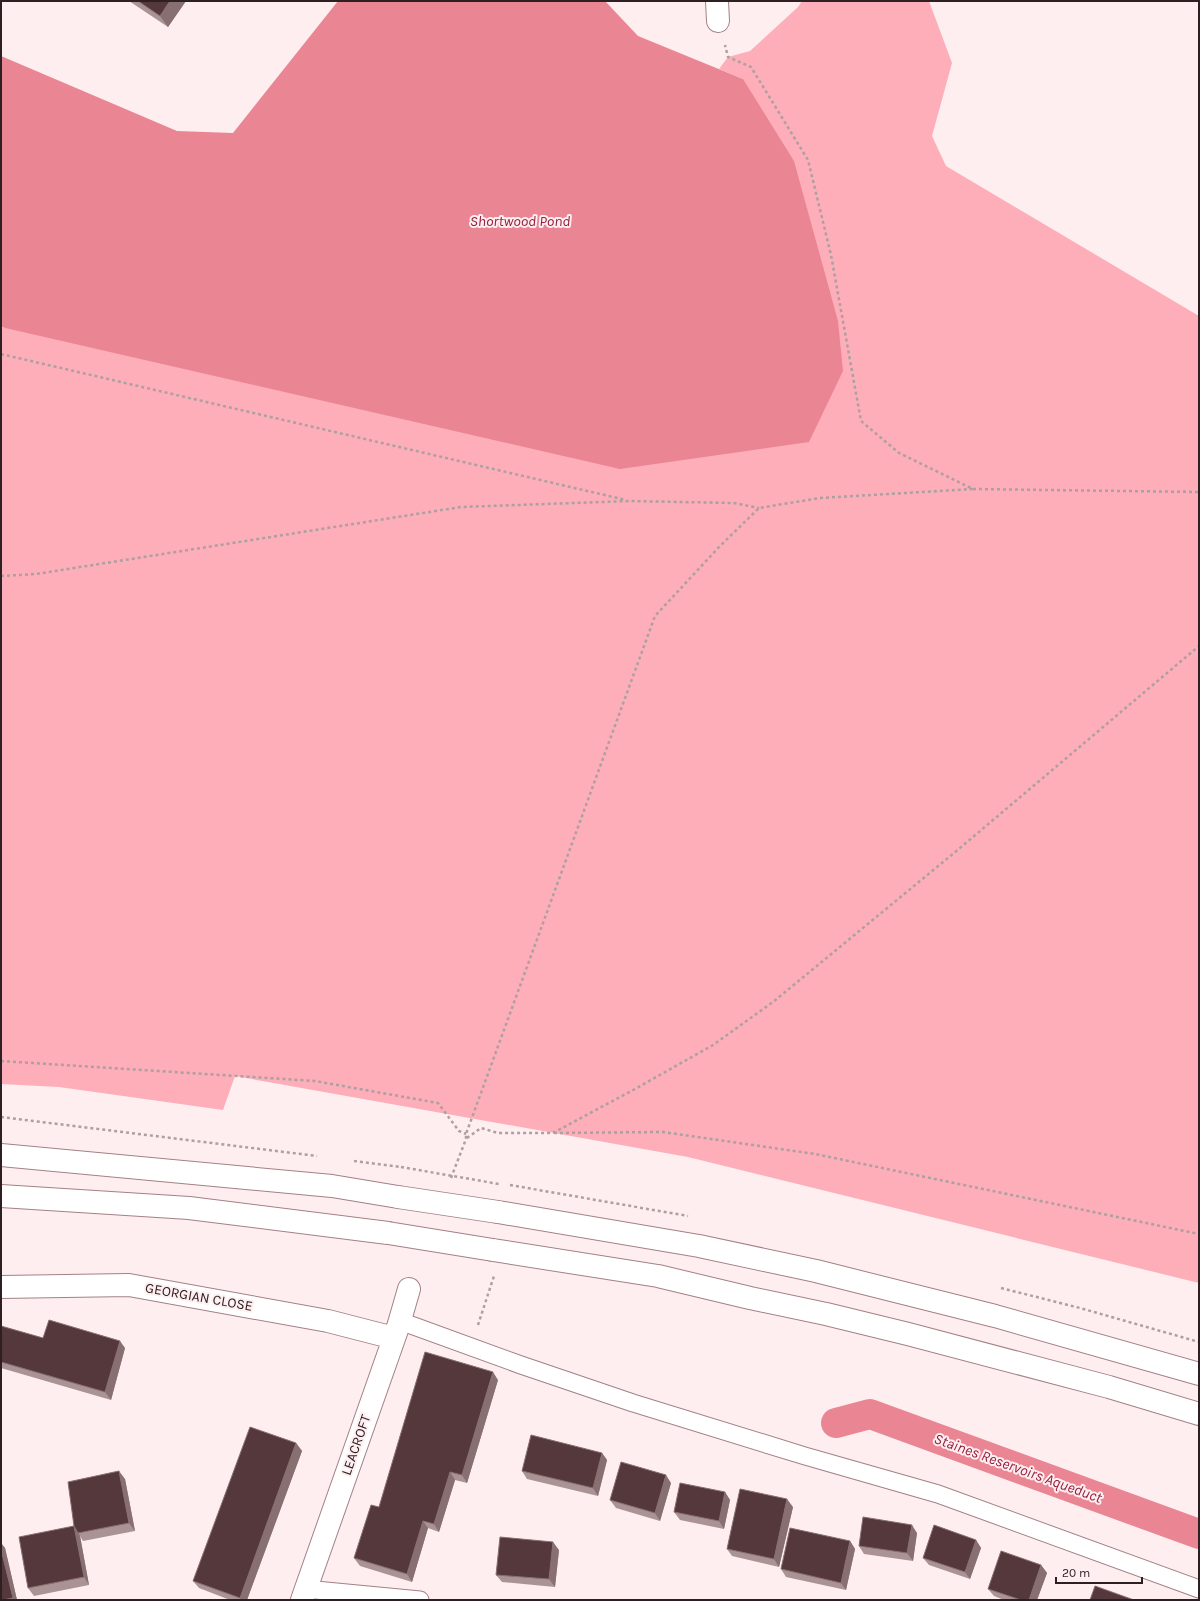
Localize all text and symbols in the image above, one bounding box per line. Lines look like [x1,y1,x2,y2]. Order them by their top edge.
water label: Shortwood Pond [470,212,570,230]
street label: GEORGIAN CLOSE [144,1279,254,1315]
street label: LEACROFT [338,1412,374,1478]
water label: Staines Reservoirs Aqueduct [932,1429,1105,1507]
scale bar [1056,1559,1142,1585]
text: 20 m [1062,1566,1090,1580]

